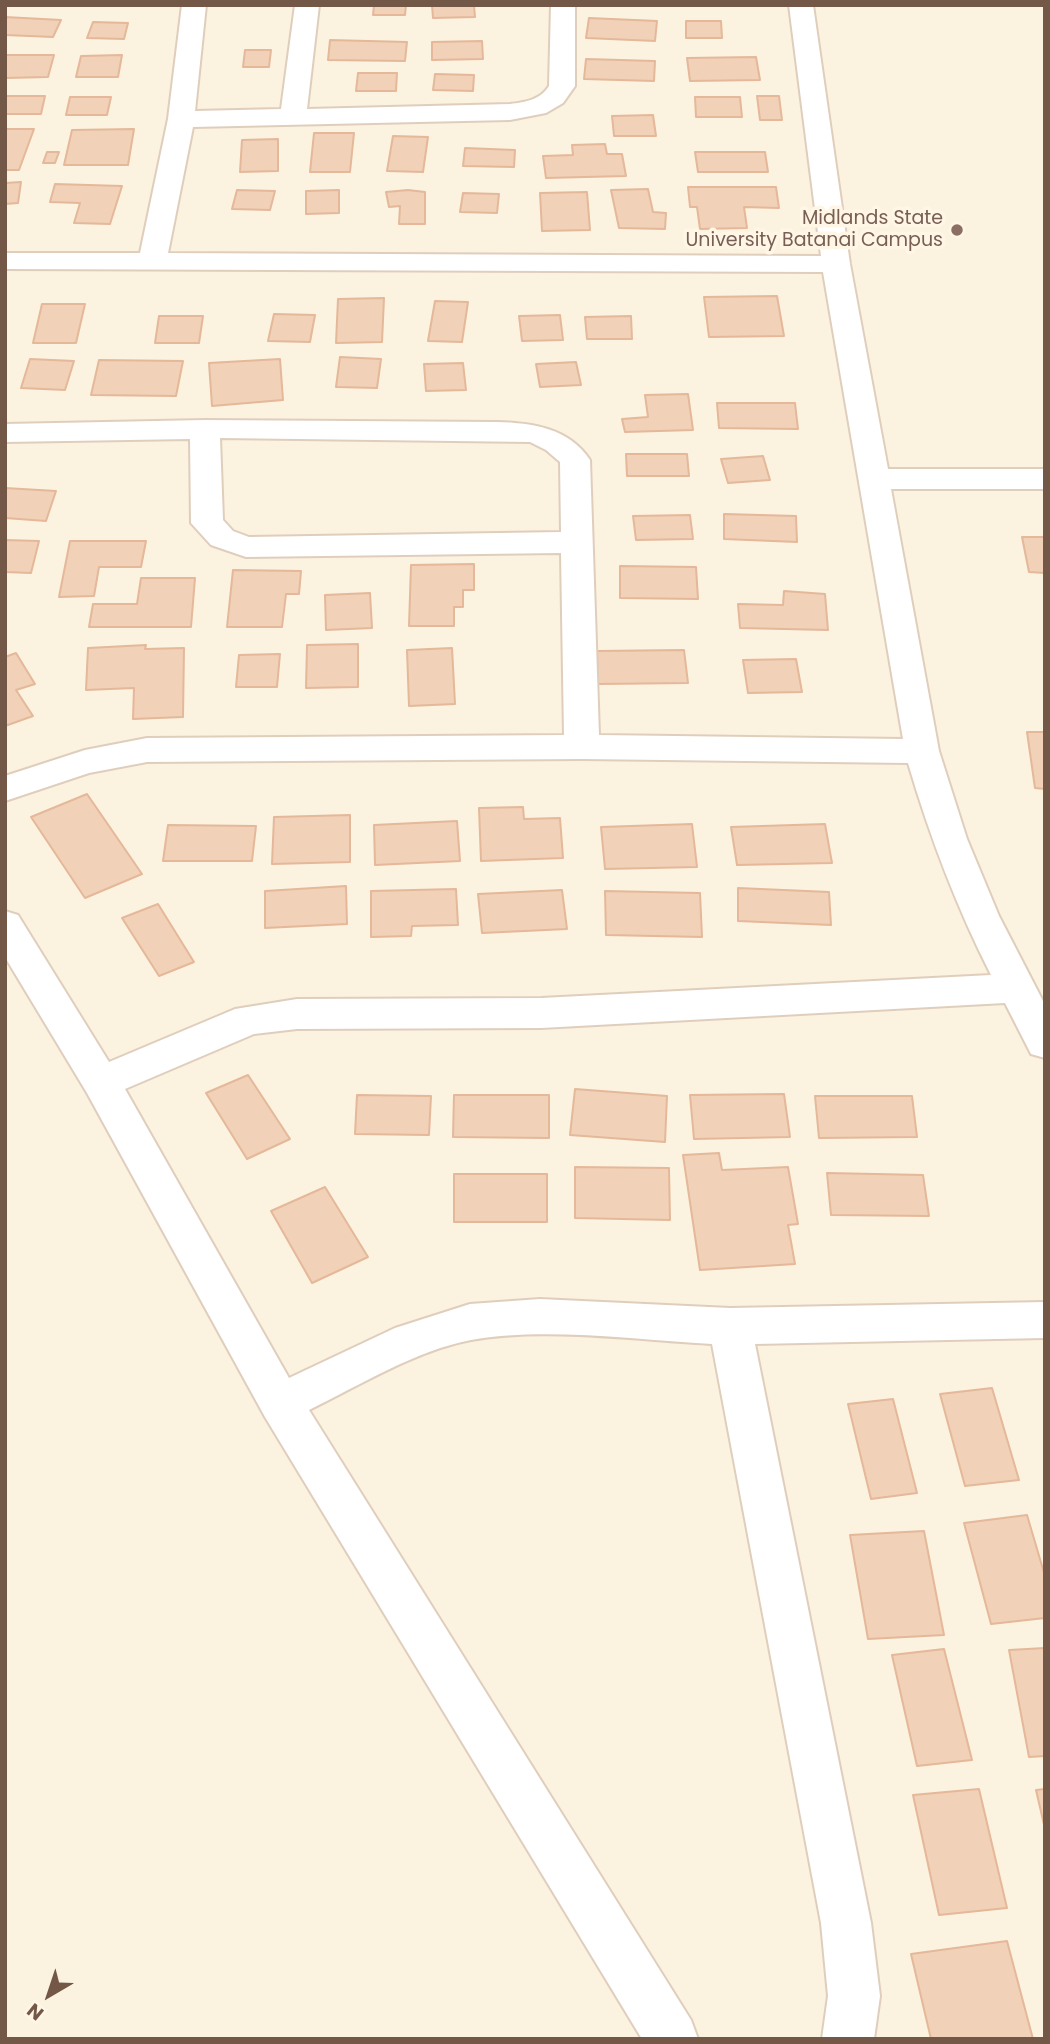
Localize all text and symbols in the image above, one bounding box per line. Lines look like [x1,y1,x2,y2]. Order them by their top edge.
place label: Midlands State University Batanai Campus [686,208,943,252]
marker: Midlands State University Batanai Campus [949,222,965,238]
north arrow [14,1960,84,2030]
text: N [21,1997,50,2027]

